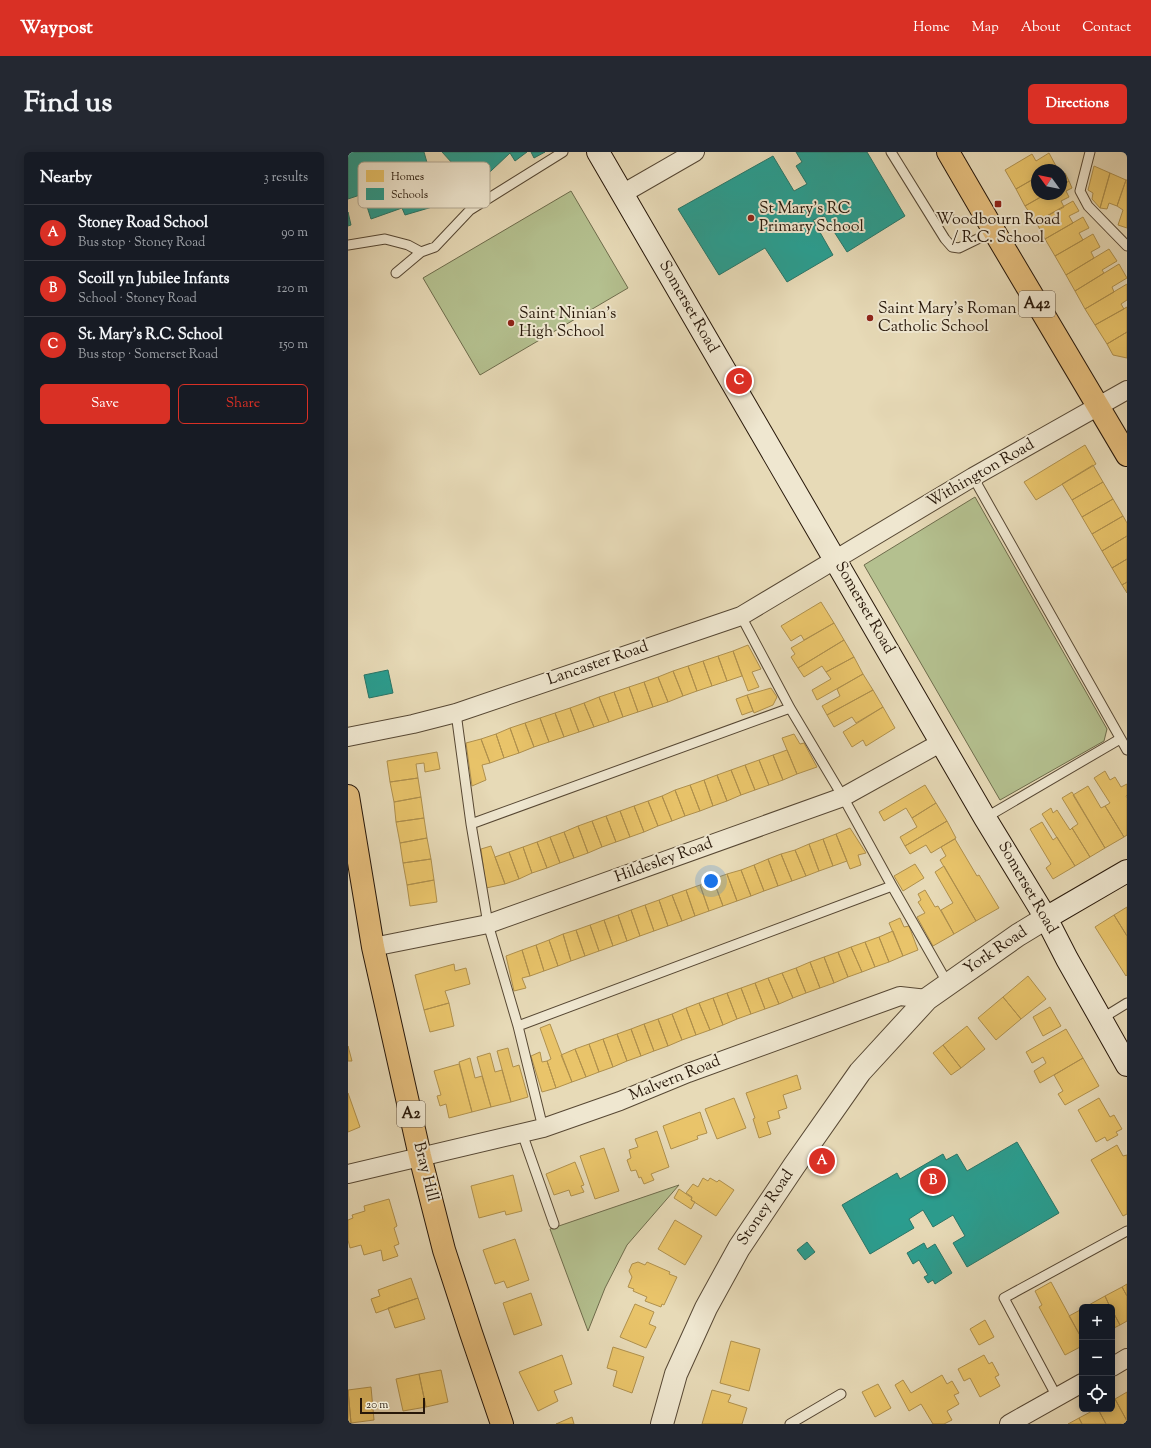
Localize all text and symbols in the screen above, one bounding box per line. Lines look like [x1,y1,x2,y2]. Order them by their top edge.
text: Waypost [20,15,93,42]
text: Home [913,18,950,38]
text: Map [972,18,999,38]
text: About [1021,18,1060,38]
text: Contact [1082,18,1131,38]
text: Find us [24,84,112,124]
button: Directions [1028,84,1127,124]
legend [358,162,490,208]
north arrow [1031,164,1067,200]
text: Nearby [40,166,92,190]
text: 3 results [263,169,308,187]
text: Homes [391,169,424,185]
text: Schools [391,187,428,203]
place label: St Mary's RC Primary School [759,198,864,239]
marker: Woodbourn Road / R.C. School [993,199,1003,209]
place label: Woodbourn Road / R.C. School [936,209,1060,250]
text: Stoney Road School [78,213,208,234]
marker: St Mary's RC Primary School [746,213,756,223]
text: A [48,224,58,242]
text: 90 m [281,224,308,242]
text: Bus stop · Stoney Road [78,234,205,252]
street label: Somerset Road [652,257,724,357]
text: Scoill yn Jubilee Infants [78,269,229,290]
text: B [49,280,57,298]
text: 120 m [277,280,308,298]
text: School · Stoney Road [78,290,197,308]
road number: A42 [1019,291,1055,317]
place label: Saint Mary's Roman Catholic School [878,298,1017,339]
place label: Saint Ninian's High School [519,303,616,344]
marker: Saint Mary's Roman Catholic School [865,313,875,323]
marker: Saint Ninian's High School [506,318,516,328]
text: St. Mary's R.C. School [78,325,223,346]
text: C [48,336,58,354]
text: 150 m [279,336,308,354]
text: Bus stop · Somerset Road [78,346,218,364]
pin: C [726,366,752,396]
button: Save [40,384,170,424]
button: Share [178,384,308,424]
street label: Withington Road [923,434,1039,514]
street label: Somerset Road [828,558,900,658]
street label: Lancaster Road [544,636,652,692]
street label: Hildesley Road [612,833,716,889]
street label: Somerset Road [991,838,1063,938]
your location [701,871,721,891]
street label: York Road [959,921,1033,981]
street label: Malvern Road [626,1050,724,1108]
road number: A2 [397,1101,425,1127]
street label: Bray Hill [406,1140,444,1205]
pin: A [809,1146,835,1176]
street label: Stoney Road [732,1165,800,1251]
pin: B [920,1166,946,1196]
map controls [1079,1304,1115,1412]
button: + [1079,1304,1115,1340]
button: − [1079,1340,1115,1376]
button: locate [1079,1376,1115,1412]
scale bar [360,1396,425,1415]
text: 20 m [366,1397,388,1413]

